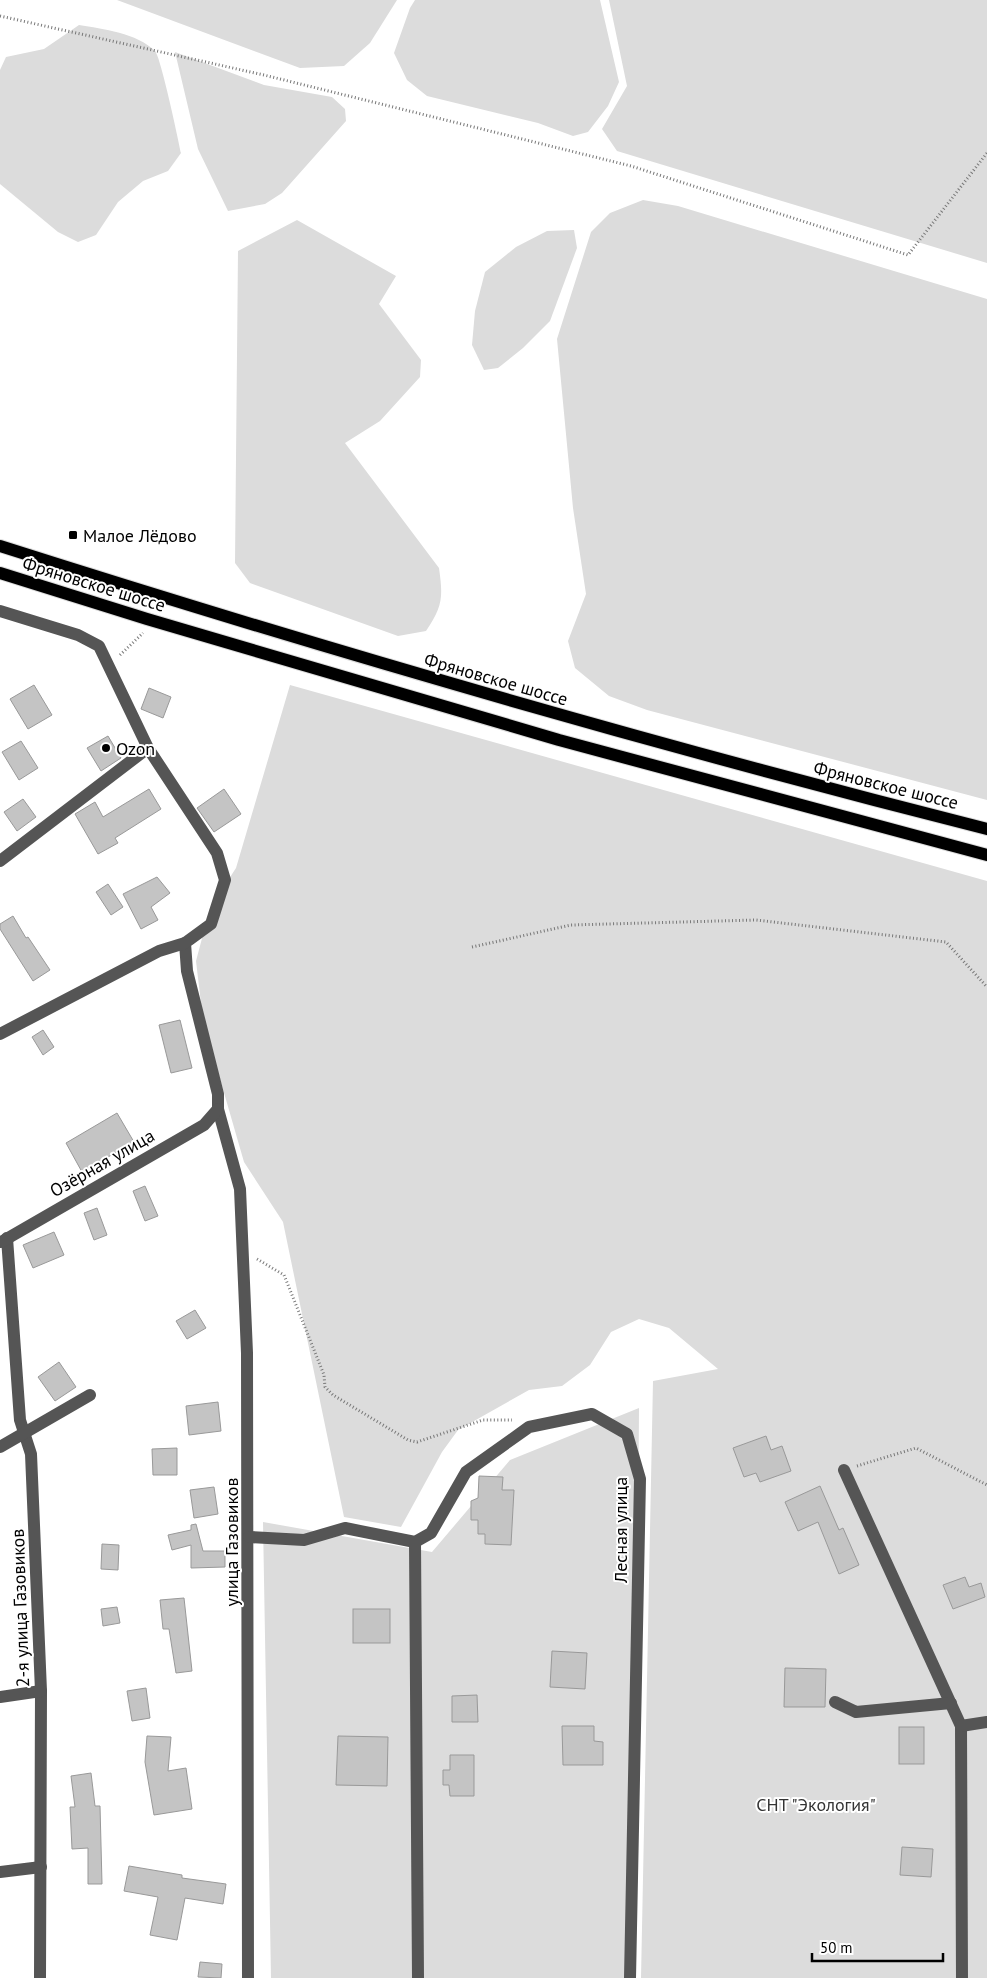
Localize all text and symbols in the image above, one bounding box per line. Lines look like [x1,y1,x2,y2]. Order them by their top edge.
place label: Малое Лёдово [83,524,197,547]
marker: Малое Лёдово [67,529,79,541]
street label: Фряновское шоссе [20,551,168,617]
street label: Фряновское шоссе [422,648,570,710]
place label: Ozon [116,737,155,760]
marker: Ozon [100,742,112,754]
street label: Фряновское шоссе [811,756,961,814]
street label: Озёрная улица [46,1124,158,1202]
street label: Лесная улица [609,1477,632,1584]
street label: улица Газовиков [220,1478,243,1606]
street label: 2-я улица Газовиков [6,1528,34,1688]
park label: СНТ "Экология" [756,1793,876,1816]
scale bar [812,1930,943,1962]
text: 50 m [820,1938,853,1957]

